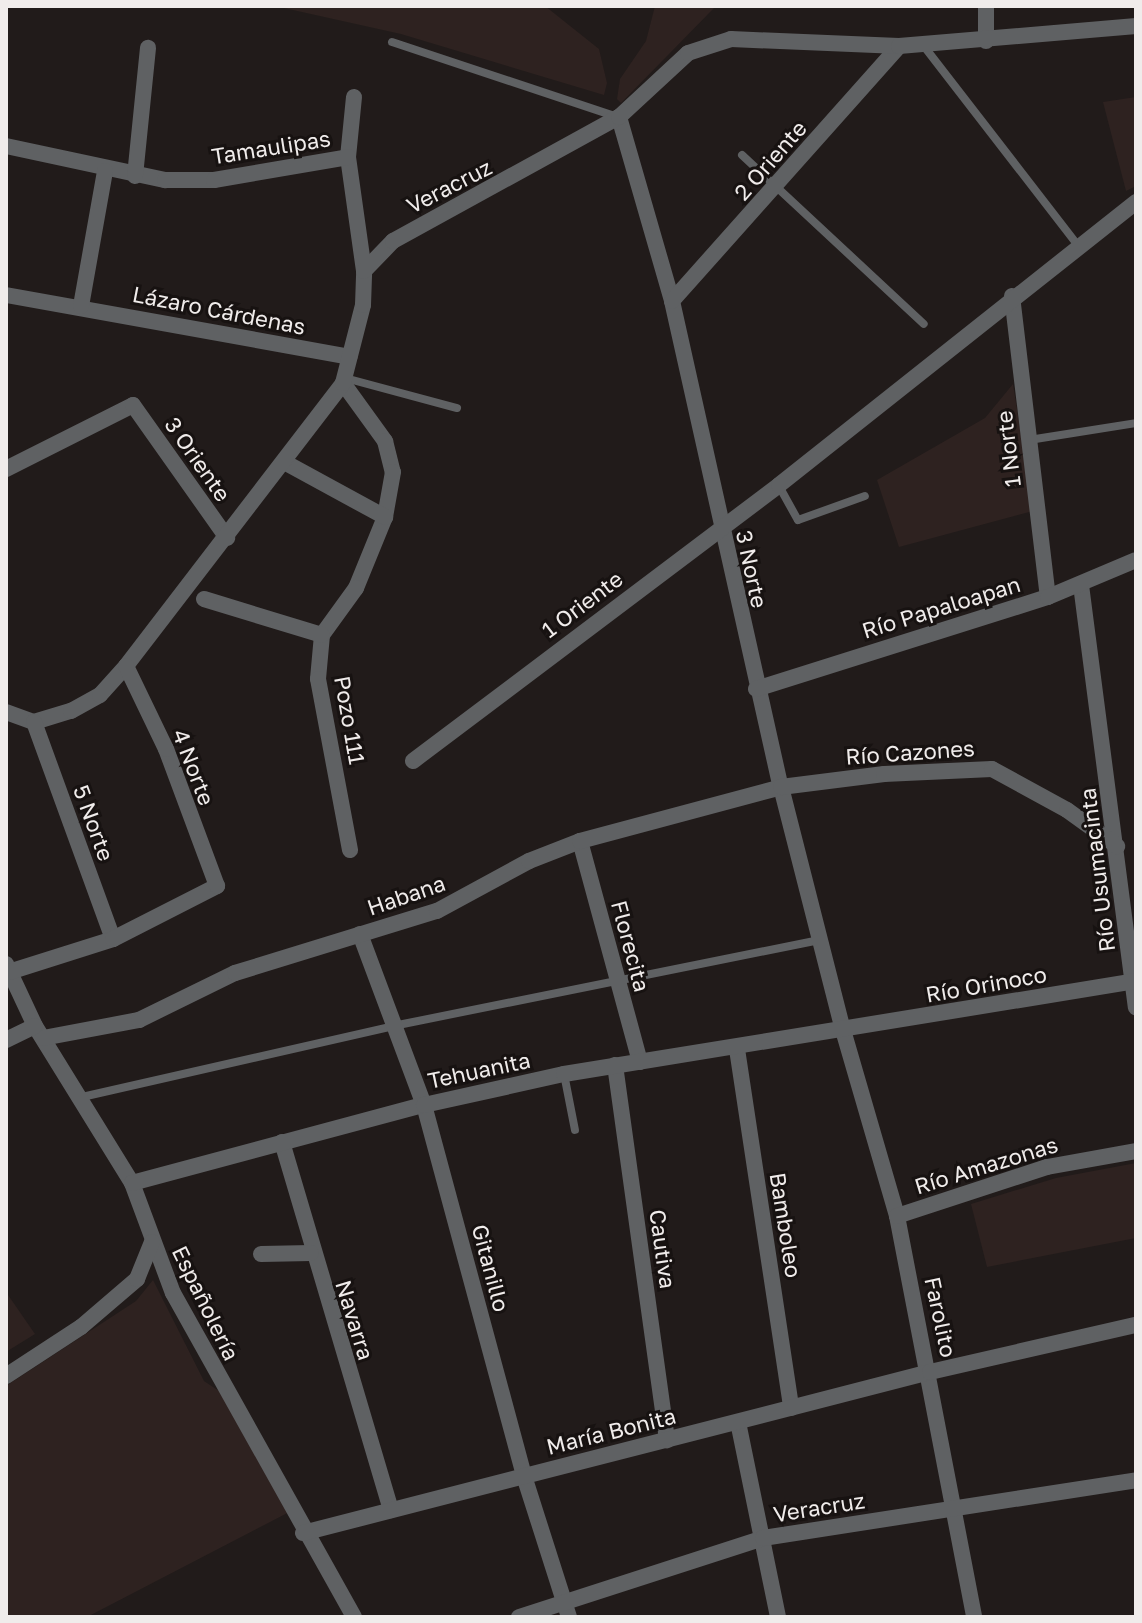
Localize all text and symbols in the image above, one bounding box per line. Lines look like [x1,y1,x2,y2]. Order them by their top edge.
street label: 2 Oriente [728,115,812,205]
street label: Tamaulipas [210,125,332,169]
street label: Veracruz [402,153,496,219]
street label: Lázaro Cárdenas [130,280,308,340]
street label: 1 Norte [990,409,1026,489]
street label: 3 Oriente [159,412,237,506]
street label: 3 Norte [731,528,773,610]
street label: 1 Oriente [536,565,628,643]
street label: Río Papaloapan [859,570,1023,644]
street label: Pozo 111 [329,674,371,766]
street label: 4 Norte [167,725,221,809]
street label: Río Cazones [845,734,975,770]
street label: 5 Norte [68,781,120,865]
street label: Río Usumacinta [1074,787,1120,953]
street label: Habana [363,869,449,921]
street label: Florecita [606,898,656,994]
street label: Río Orinoco [924,960,1048,1008]
street label: Tehuanita [425,1046,533,1094]
street label: Río Amazonas [911,1131,1061,1199]
street label: Bamboleo [765,1171,807,1279]
street label: Cautiva [644,1208,682,1290]
street label: Gitanillo [467,1222,515,1314]
street label: Españolería [167,1241,245,1365]
street label: Farolito [920,1274,962,1360]
street label: Navarra [330,1277,380,1363]
street label: María Bonita [544,1402,678,1460]
street label: Veracruz [771,1487,867,1527]

